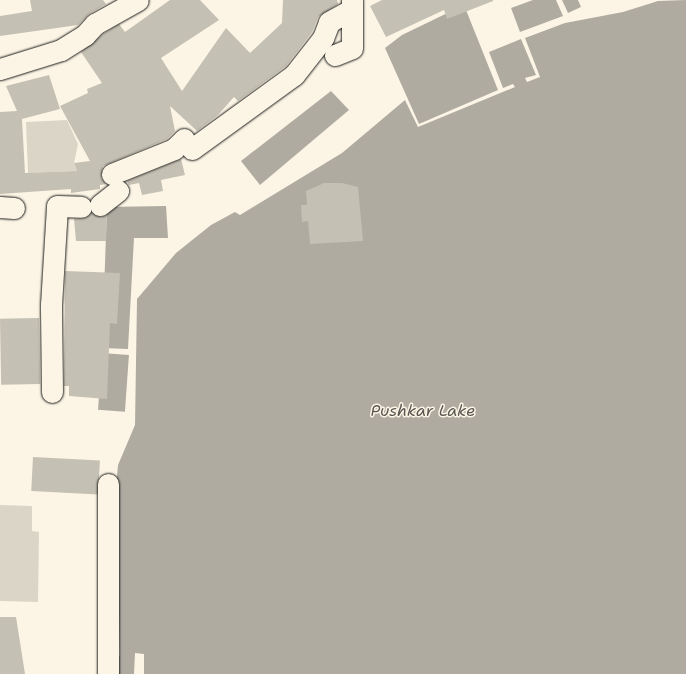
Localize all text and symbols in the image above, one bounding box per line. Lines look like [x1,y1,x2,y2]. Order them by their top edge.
water label: Pushkar Lake [371,401,475,421]

